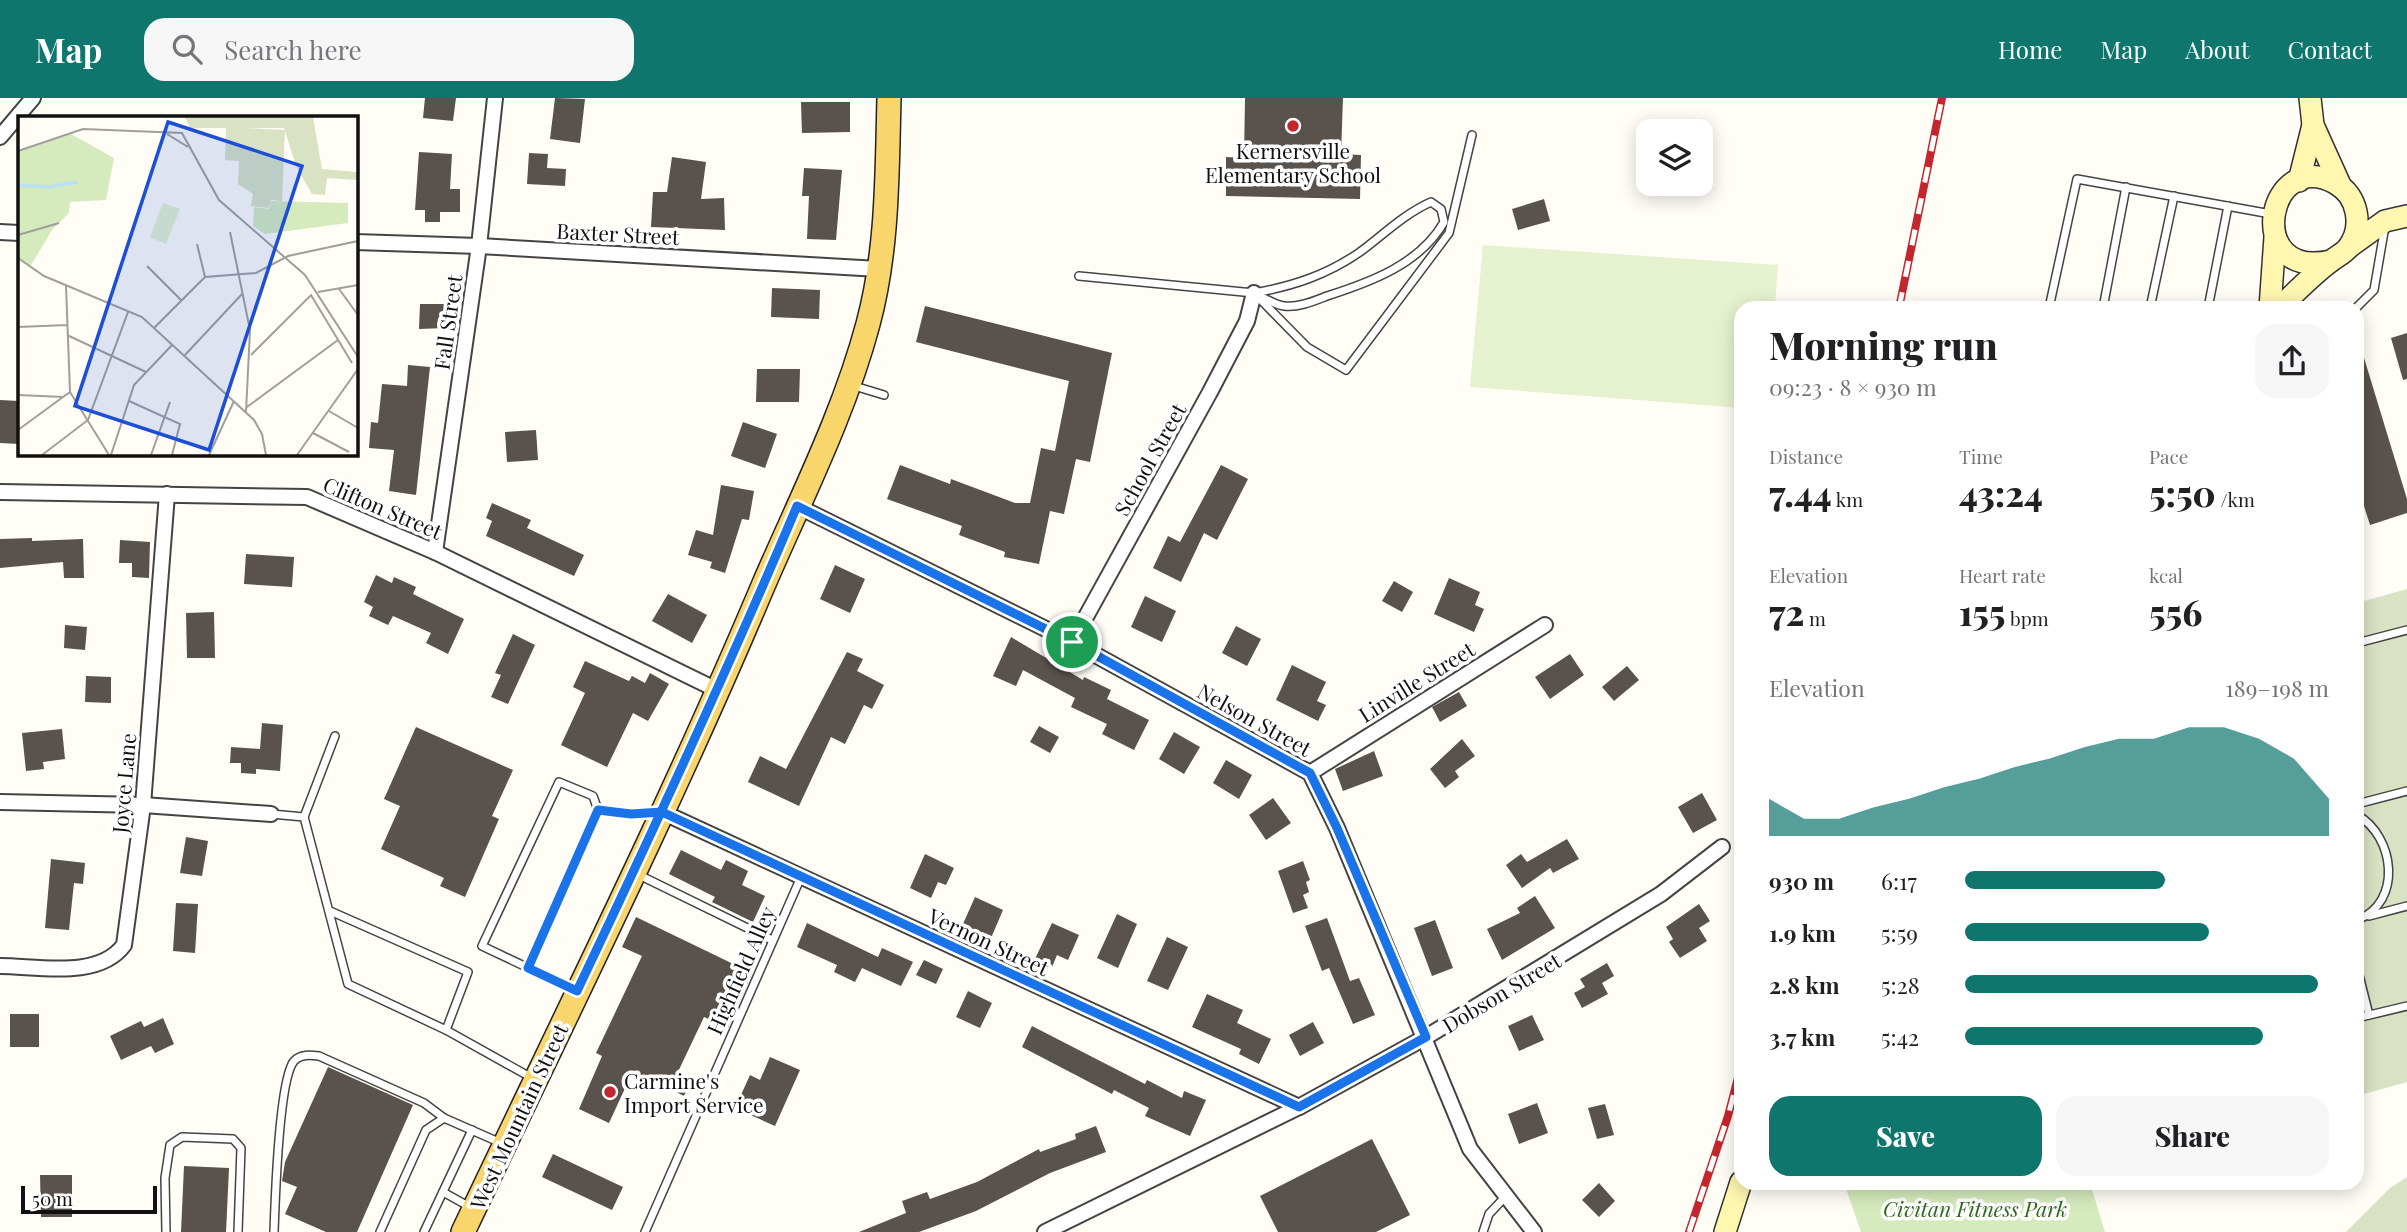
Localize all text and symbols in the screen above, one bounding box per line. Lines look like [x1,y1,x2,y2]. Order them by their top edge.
search box [144,18,634,81]
text: Map [35,27,102,71]
icon: search [168,30,206,68]
text: Search here [224,32,362,67]
text: Home [1998,33,2062,65]
text: Map [2100,33,2147,65]
text: About [2185,33,2249,65]
text: Contact [2287,33,2372,65]
inset map [18,116,357,455]
marker: Kernersville Elementary School [1285,118,1301,134]
map controls [1636,119,1713,196]
button: layers [1636,119,1713,196]
place label: Kernersville Elementary School [1205,136,1381,188]
street label: Baxter Street [556,216,681,250]
street label: Fall Street [426,272,468,371]
text: Morning run [1769,319,1998,370]
button: share [2255,324,2329,398]
text: 09:23 · 8 × 930 m [1769,371,1937,402]
street label: School Street [1107,397,1192,520]
text: Distance [1769,443,1843,469]
text: Time [1959,443,2003,469]
text: Pace [2149,443,2188,469]
street label: Clifton Street [319,469,447,545]
text: 7.44 [1769,469,1832,516]
text: 43:24 [1959,469,2043,516]
text: 5:50 [2149,469,2216,516]
text: km [1832,486,1863,512]
text: /km [2216,486,2255,512]
text: Elevation [1769,562,1848,588]
text: Heart rate [1959,562,2046,588]
text: kcal [2149,562,2183,588]
text: 72 [1769,588,1804,635]
text: 155 [1959,588,2005,635]
text: 556 [2149,588,2202,635]
text: m [1804,605,1826,631]
text: bpm [2005,605,2049,631]
pin [1042,612,1102,672]
icon: arrive [1053,623,1091,661]
street label: Linville Street [1353,634,1480,728]
text: Elevation [1769,672,1865,703]
text: 189–198 m [2225,672,2329,703]
street label: Nelson Street [1193,676,1317,762]
street label: Joyce Lane [105,732,141,835]
text: 930 m [1769,865,1834,896]
text: 6:17 [1881,865,1917,896]
street label: Vernon Street [923,900,1054,981]
street label: Highfield Alley [699,901,781,1039]
text: 1.9 km [1769,917,1836,948]
text: 5:59 [1881,917,1918,948]
street label: Dobson Street [1437,945,1566,1038]
text: 2.8 km [1769,969,1840,1000]
text: 5:28 [1881,969,1920,1000]
street label: West Mountain Street [462,1018,574,1214]
text: 3.7 km [1769,1021,1835,1052]
text: 5:42 [1881,1021,1919,1052]
place label: Carmine's Import Service [624,1066,764,1118]
marker: Carmine's Import Service [602,1084,618,1100]
button: Save [1769,1096,2042,1176]
button: Share [2056,1096,2329,1176]
scale bar [21,1183,158,1215]
text: 50 m [32,1185,73,1211]
park label: Civitan Fitness Park [1883,1194,2067,1222]

